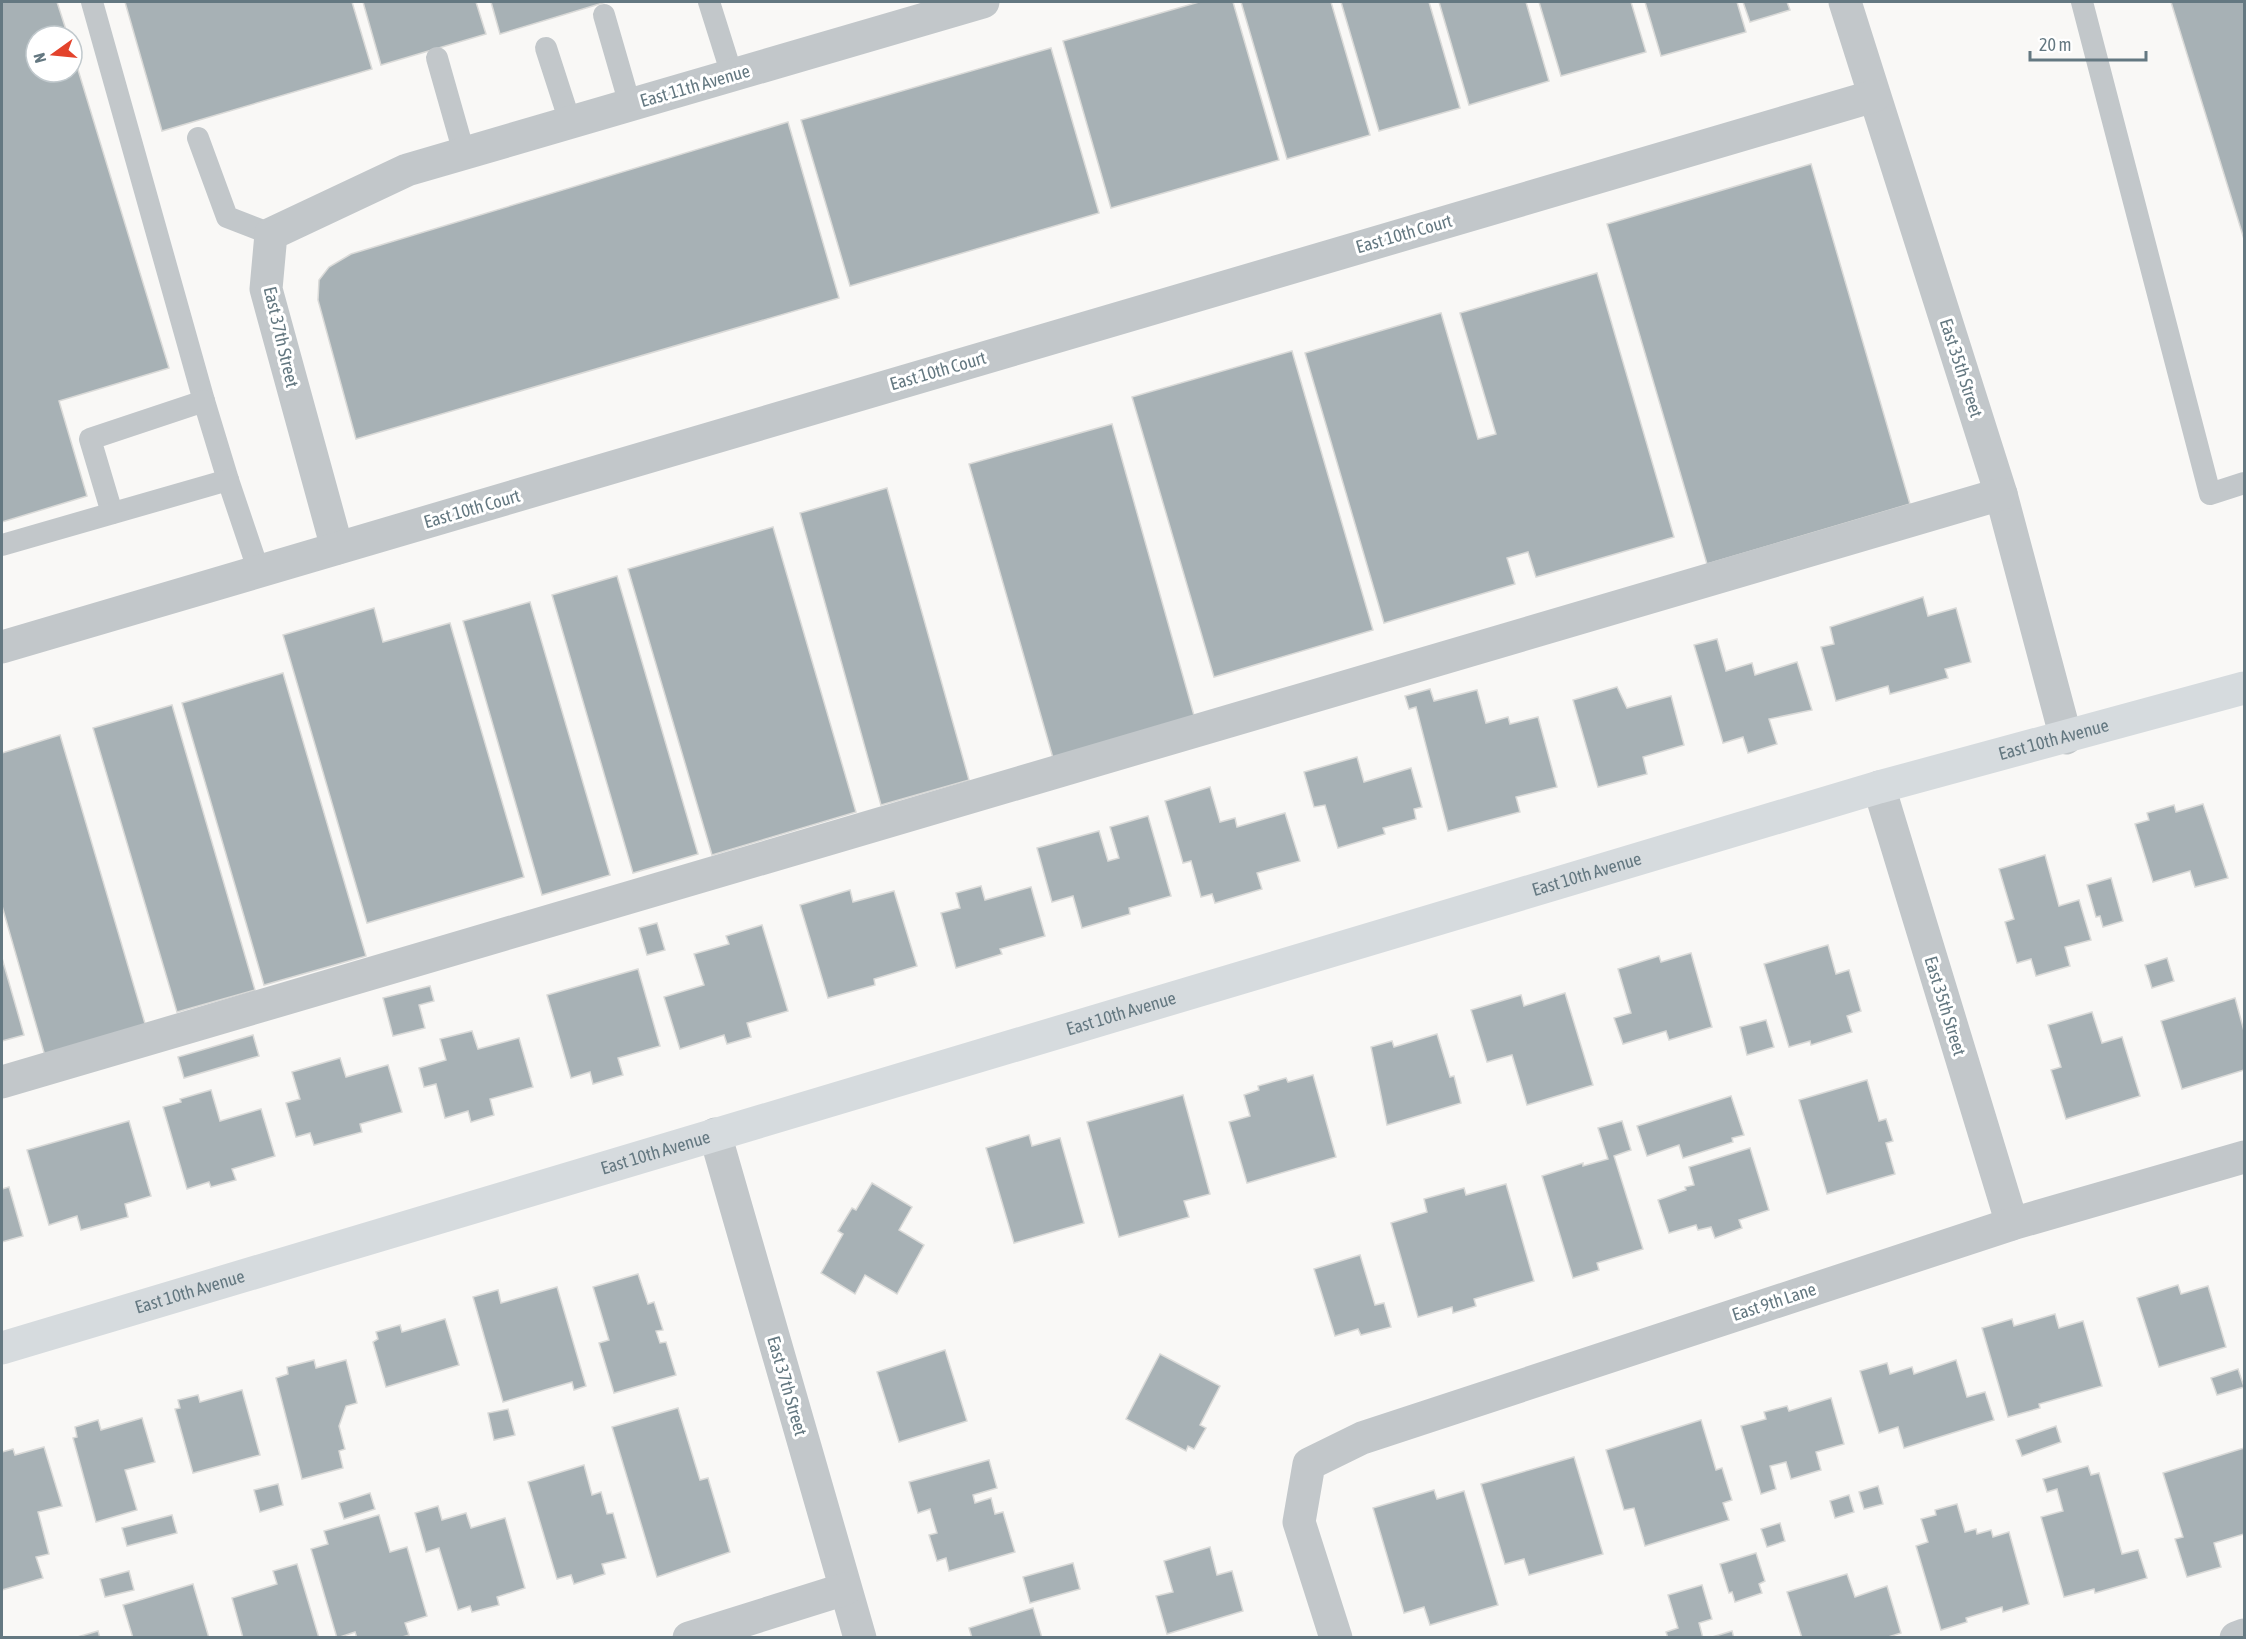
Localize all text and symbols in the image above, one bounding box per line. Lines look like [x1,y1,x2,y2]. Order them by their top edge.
north arrow [24,24,84,84]
scale bar [2030,24,2146,62]
text: 20 m [2039,34,2071,55]
text: N [30,51,49,65]
street label: East 11th Avenue [638,60,752,111]
street label: East 10th Court [1353,210,1454,257]
street label: East 37th Street [260,284,303,389]
street label: East 35th Street [1936,316,1987,420]
street label: East 10th Court [887,347,988,394]
street label: East 10th Court [421,485,522,532]
street label: East 10th Avenue [1996,714,2111,764]
street label: East 10th Avenue [1529,848,1644,900]
street label: East 35th Street [1920,954,1971,1058]
street label: East 10th Avenue [1064,987,1178,1039]
street label: East 10th Avenue [598,1126,713,1179]
street label: East 10th Avenue [132,1265,247,1318]
street label: East 9th Lane [1729,1278,1819,1325]
street label: East 37th Street [763,1334,812,1438]

